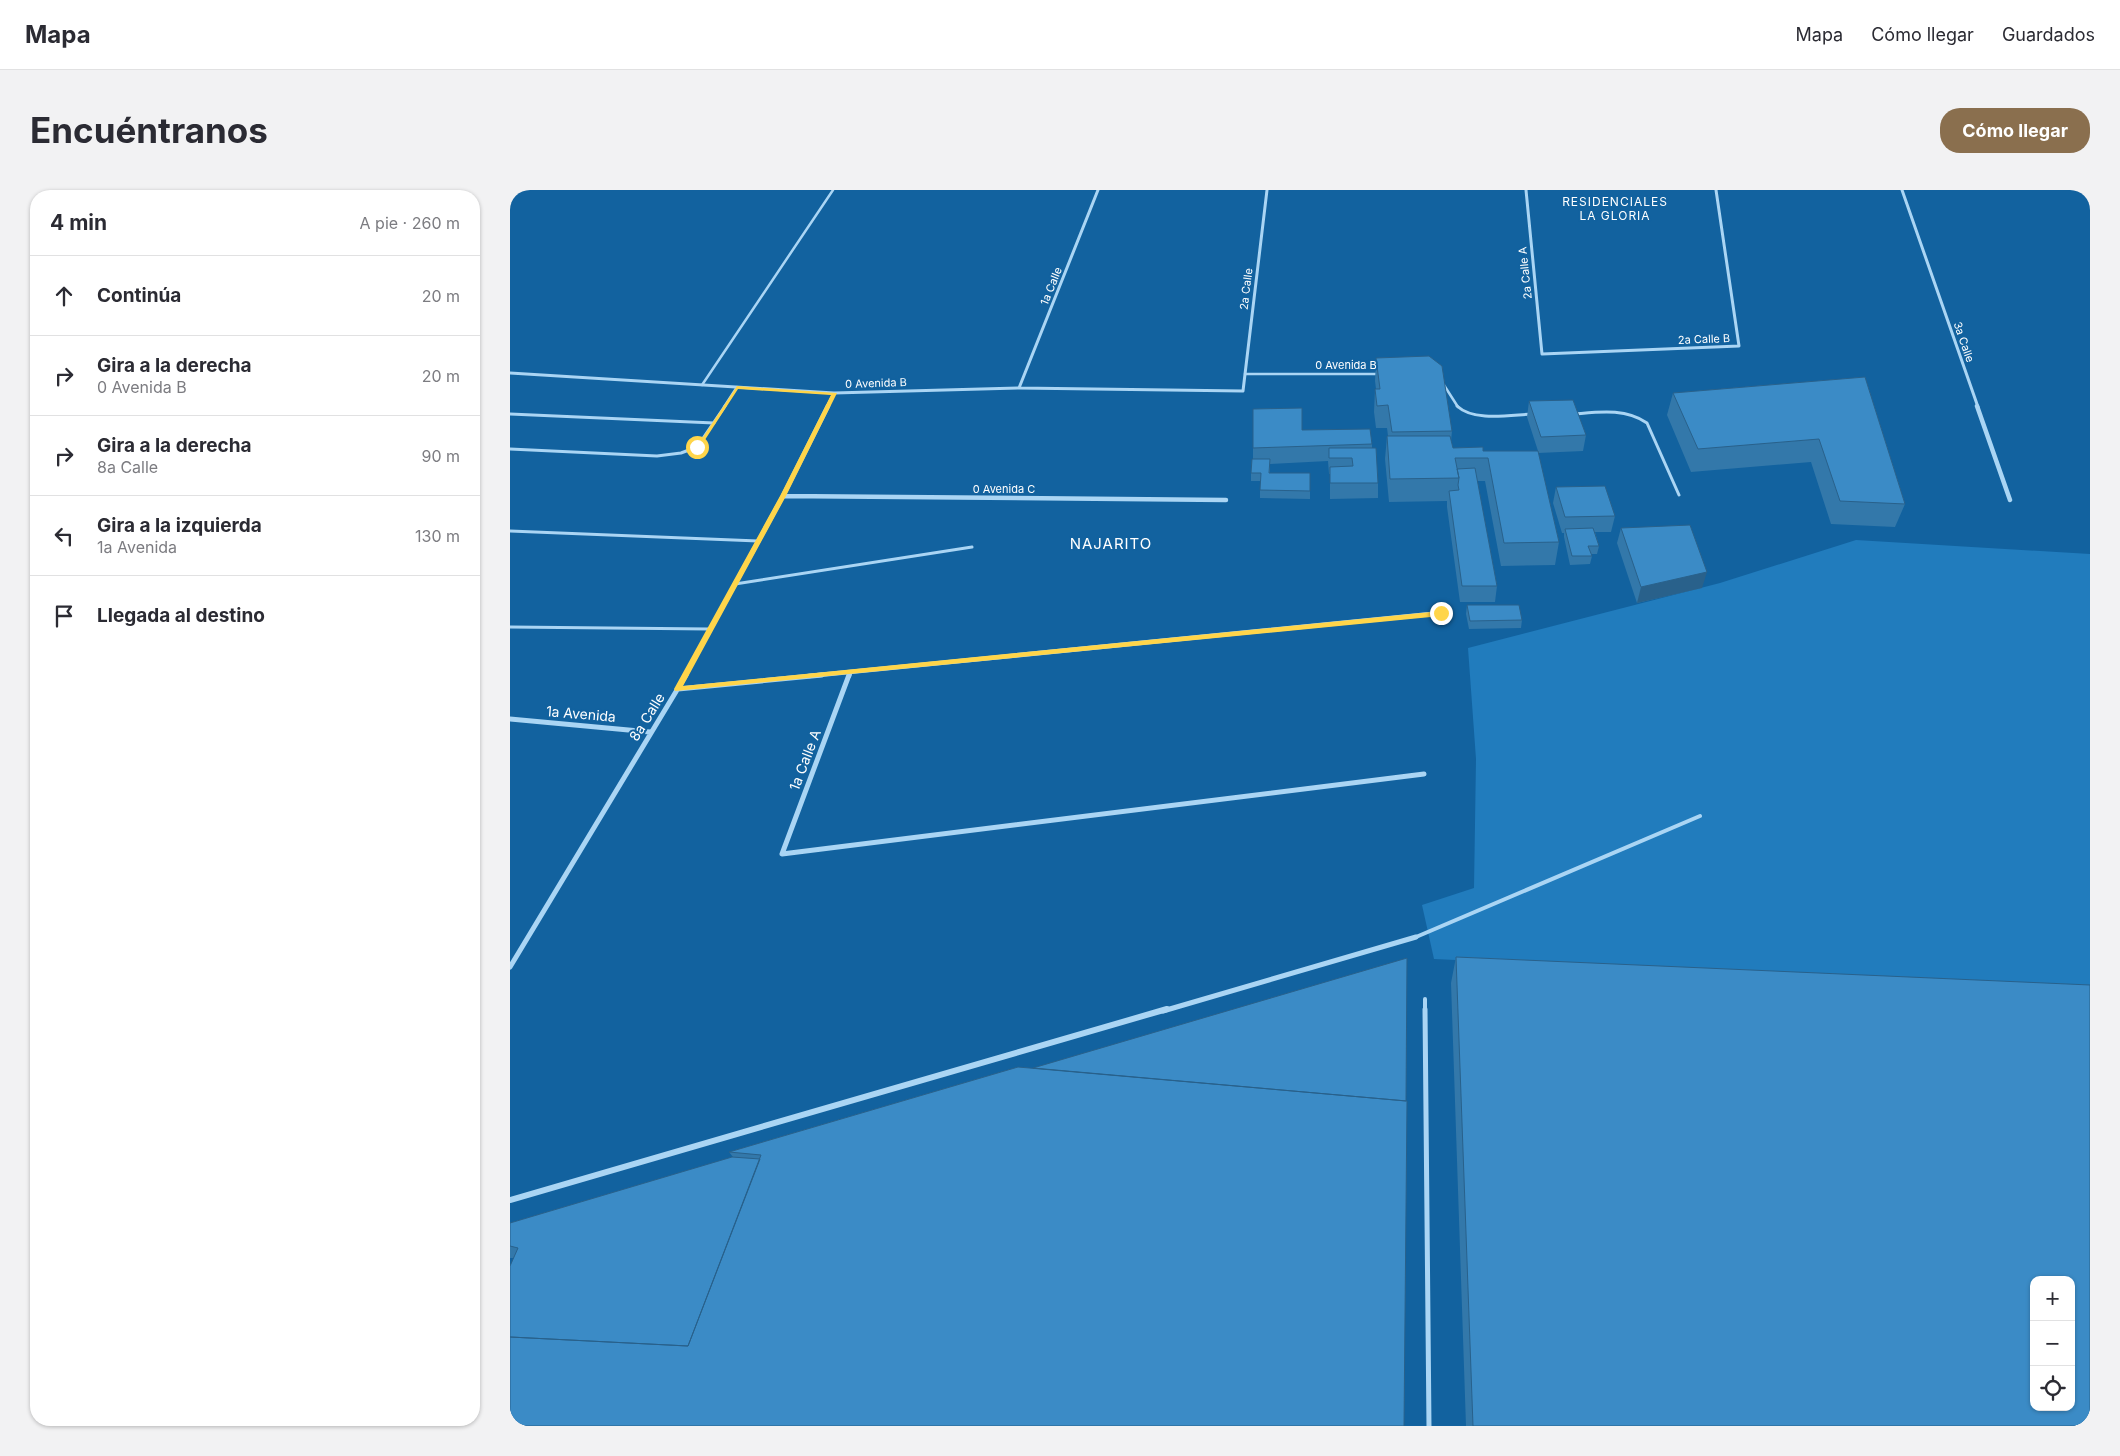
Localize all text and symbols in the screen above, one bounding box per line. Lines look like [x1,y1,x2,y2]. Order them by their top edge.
text: Mapa [25,20,91,49]
text: Mapa [1796,24,1843,45]
text: Cómo llegar [1871,24,1974,45]
text: Guardados [2002,24,2095,45]
button: Cómo llegar [1940,108,2090,153]
text: Encuéntranos [30,109,268,151]
district label: RESIDENCIALES LA GLORIA [1562,194,1668,223]
text: 4 min [50,210,107,235]
text: A pie · 260 m [360,213,460,233]
street label: 2a Calle A [1515,246,1535,300]
street label: 1a Calle [1037,265,1065,307]
street label: 2a Calle [1236,267,1256,311]
icon: ahead [50,282,78,310]
text: Continúa [97,284,181,307]
text: 20 m [422,286,460,306]
street label: 3a Calle [1951,320,1977,364]
street label: 2a Calle B [1678,331,1730,347]
text: Gira a la derecha [97,354,252,377]
street label: 0 Avenida B [1315,358,1377,372]
icon: right [50,362,78,390]
text: 20 m [422,366,460,386]
street label: 0 Avenida B [845,375,907,391]
text: 0 Avenida B [97,377,187,397]
text: Gira a la derecha [97,434,252,457]
route start [686,436,709,459]
icon: right [50,442,78,470]
text: 90 m [421,446,460,466]
text: 8a Calle [97,457,158,477]
street label: 0 Avenida C [973,482,1035,496]
text: Gira a la izquierda [97,514,262,537]
icon: left [50,522,78,550]
text: 130 m [415,526,460,546]
district label: NAJARITO [1070,534,1152,553]
text: 1a Avenida [97,537,177,557]
icon: arrive [50,602,78,630]
route end [1430,602,1453,625]
text: Llegada al destino [97,604,265,627]
street label: 8a Calle [625,690,668,744]
street label: 1a Avenida [545,702,617,725]
street label: 1a Calle A [785,727,824,793]
map controls [2030,1276,2075,1411]
button: + [2030,1276,2075,1321]
button: − [2030,1321,2075,1366]
button: locate [2030,1366,2075,1411]

